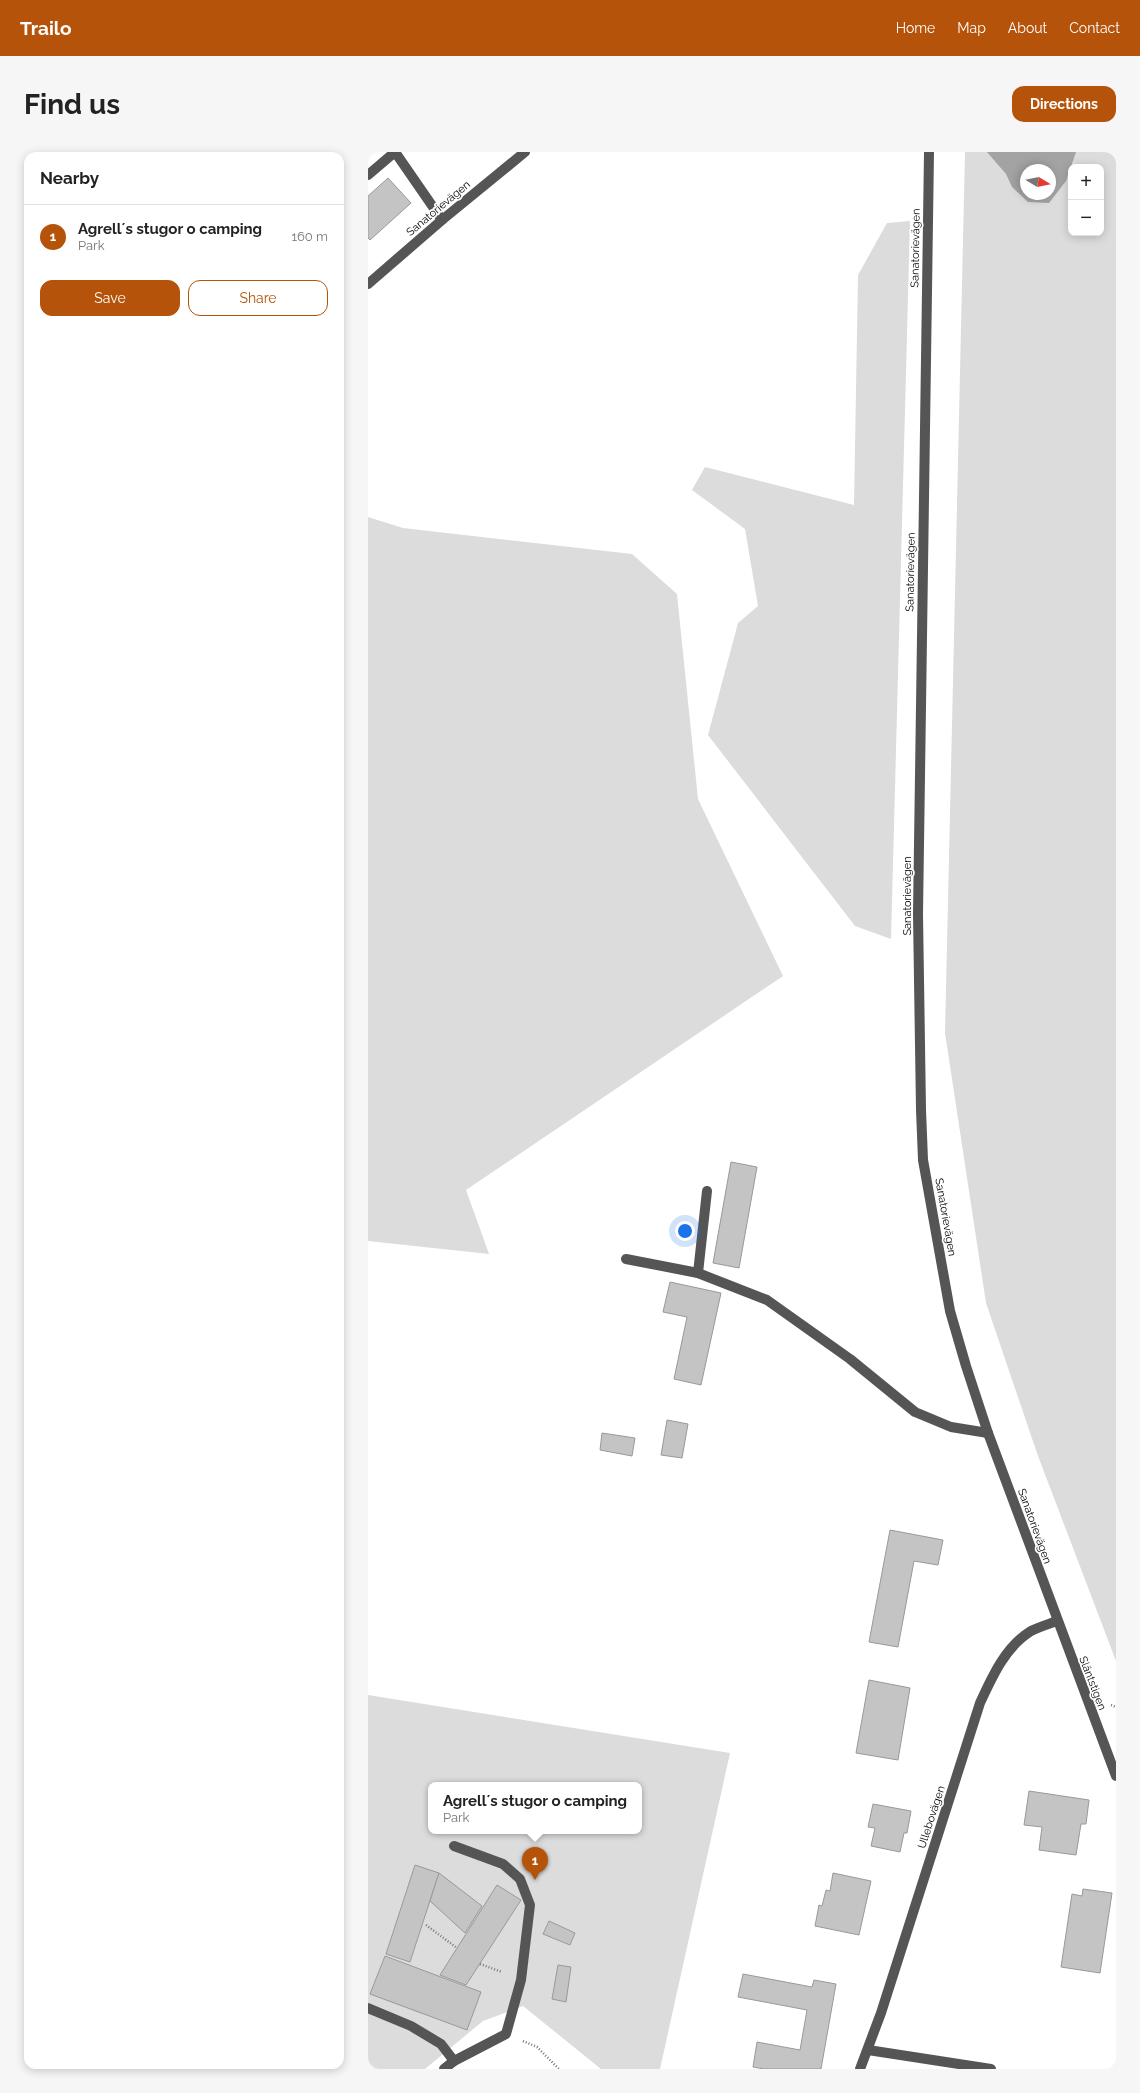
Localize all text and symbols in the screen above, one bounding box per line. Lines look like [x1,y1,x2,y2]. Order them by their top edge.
text: Trailo [20,17,71,39]
text: Home [896,20,935,36]
text: Map [957,20,986,36]
text: About [1008,20,1047,36]
text: Contact [1069,20,1120,36]
button: Directions [1012,86,1116,122]
text: Find us [24,88,120,121]
north arrow [1020,164,1056,200]
map controls [1068,164,1104,236]
button: + [1068,164,1104,200]
text: Nearby [40,168,99,188]
street label: Sanatorievägen [404,178,473,239]
button: − [1068,200,1104,236]
street label: Sanatorievägen [908,208,923,288]
text: Agrell´s stugor o camping [78,220,262,238]
text: 1 [50,229,56,244]
text: 160 m [291,229,328,244]
text: Park [78,238,105,253]
button: Save [40,280,180,316]
button: Share [188,280,328,316]
street label: Sanatorievägen [903,532,918,612]
street label: Sanatorievägen [901,856,914,936]
street label: Sanatorievägen [932,1177,959,1257]
your location [675,1221,695,1241]
street label: Sanatorievägen [1015,1487,1054,1566]
street label: Släntstigen [1076,1654,1109,1712]
popup [428,1782,642,1834]
street label: Ullebovägen [915,1784,948,1850]
text: Agrell´s stugor o camping [443,1792,627,1810]
text: Park [443,1810,470,1825]
pin: 1 [522,1847,548,1880]

